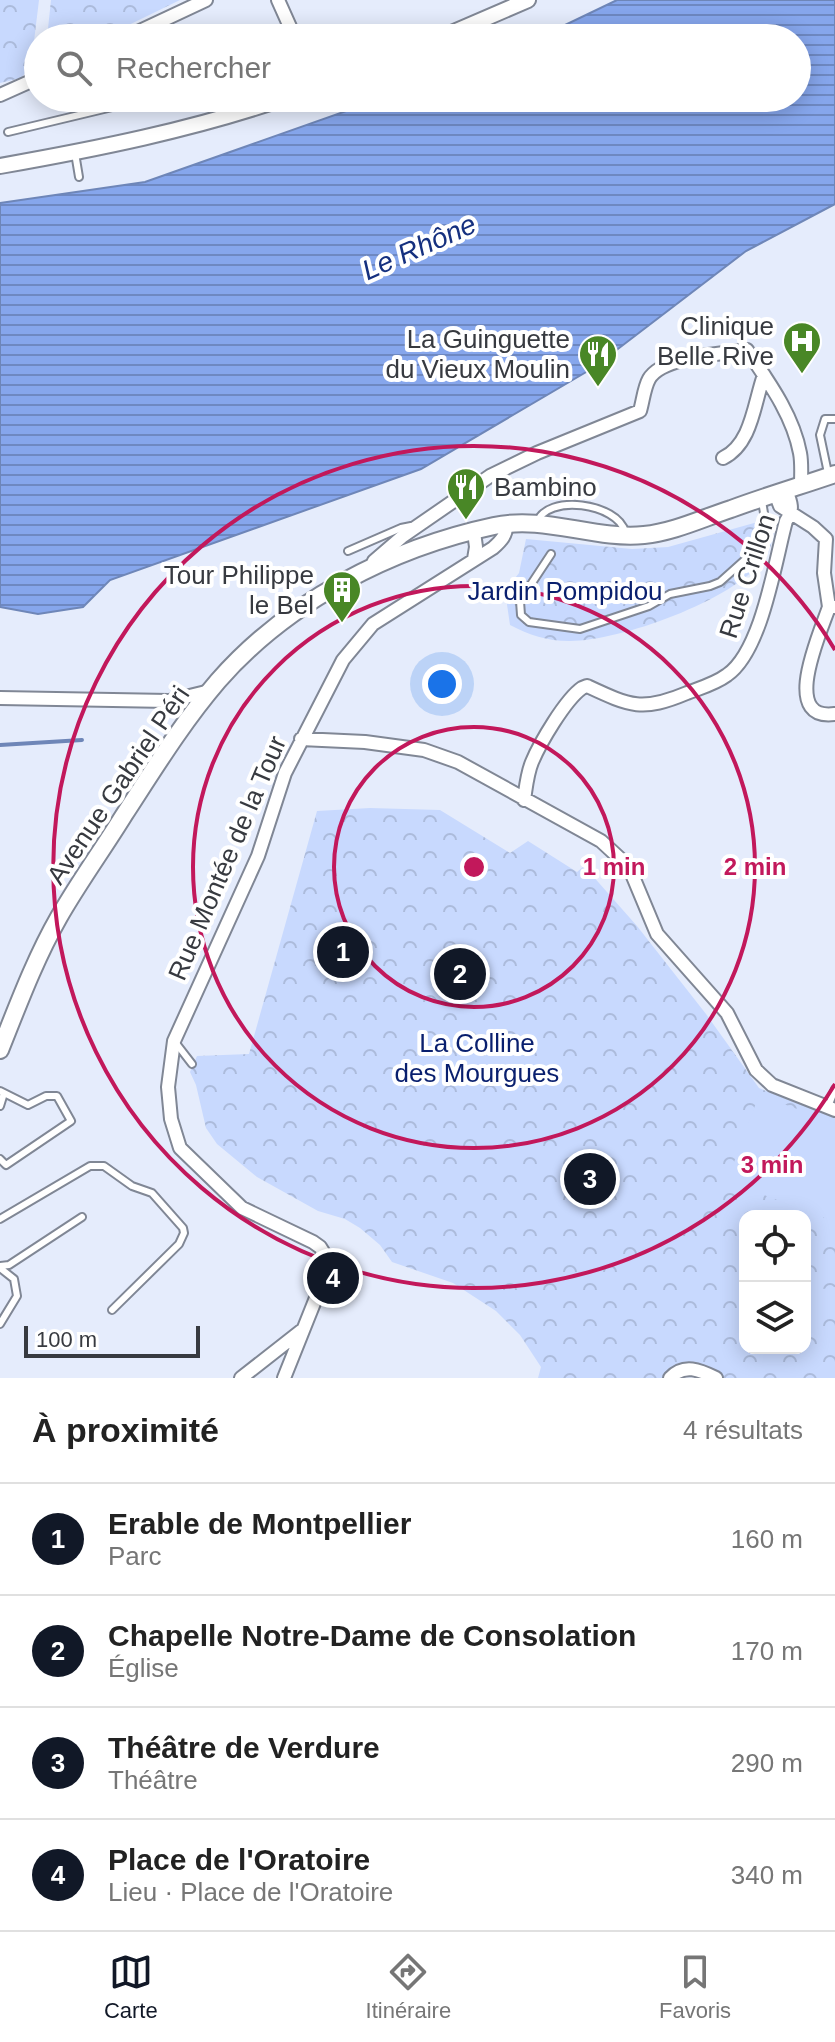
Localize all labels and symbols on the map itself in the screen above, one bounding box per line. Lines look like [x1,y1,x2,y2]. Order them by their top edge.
water label: Le Rhône [357,208,481,286]
place label: Clinique Belle Rive [657,311,774,371]
hospital icon: Clinique Belle Rive [781,320,823,375]
place label: La Guinguette du Vieux Moulin [385,324,570,384]
restaurant icon: La Guinguette du Vieux Moulin [577,333,619,388]
restaurant icon: Bambino [445,466,487,521]
place label: Bambino [494,472,597,502]
street label: Rue Crillon [713,510,781,642]
place label: Tour Philippe le Bel [164,560,314,620]
building icon: Tour Philippe le Bel [321,569,363,624]
park label: Jardin Pompidou [467,576,663,606]
your location [422,664,462,704]
street label: Avenue Gabriel Péri [41,680,195,890]
street label: Rue Montée de la Tour [162,731,292,985]
centre of rings [460,853,488,881]
text: 1 min [583,853,645,880]
text: 2 min [724,853,786,880]
pin: 1 [317,922,369,982]
pin: 2 [434,944,486,1004]
park label: La Colline des Mourgues [395,1028,559,1088]
pin: 3 [564,1149,616,1209]
text: 3 min [741,1151,803,1178]
pin: 4 [307,1248,359,1308]
scale bar [24,1322,200,1358]

